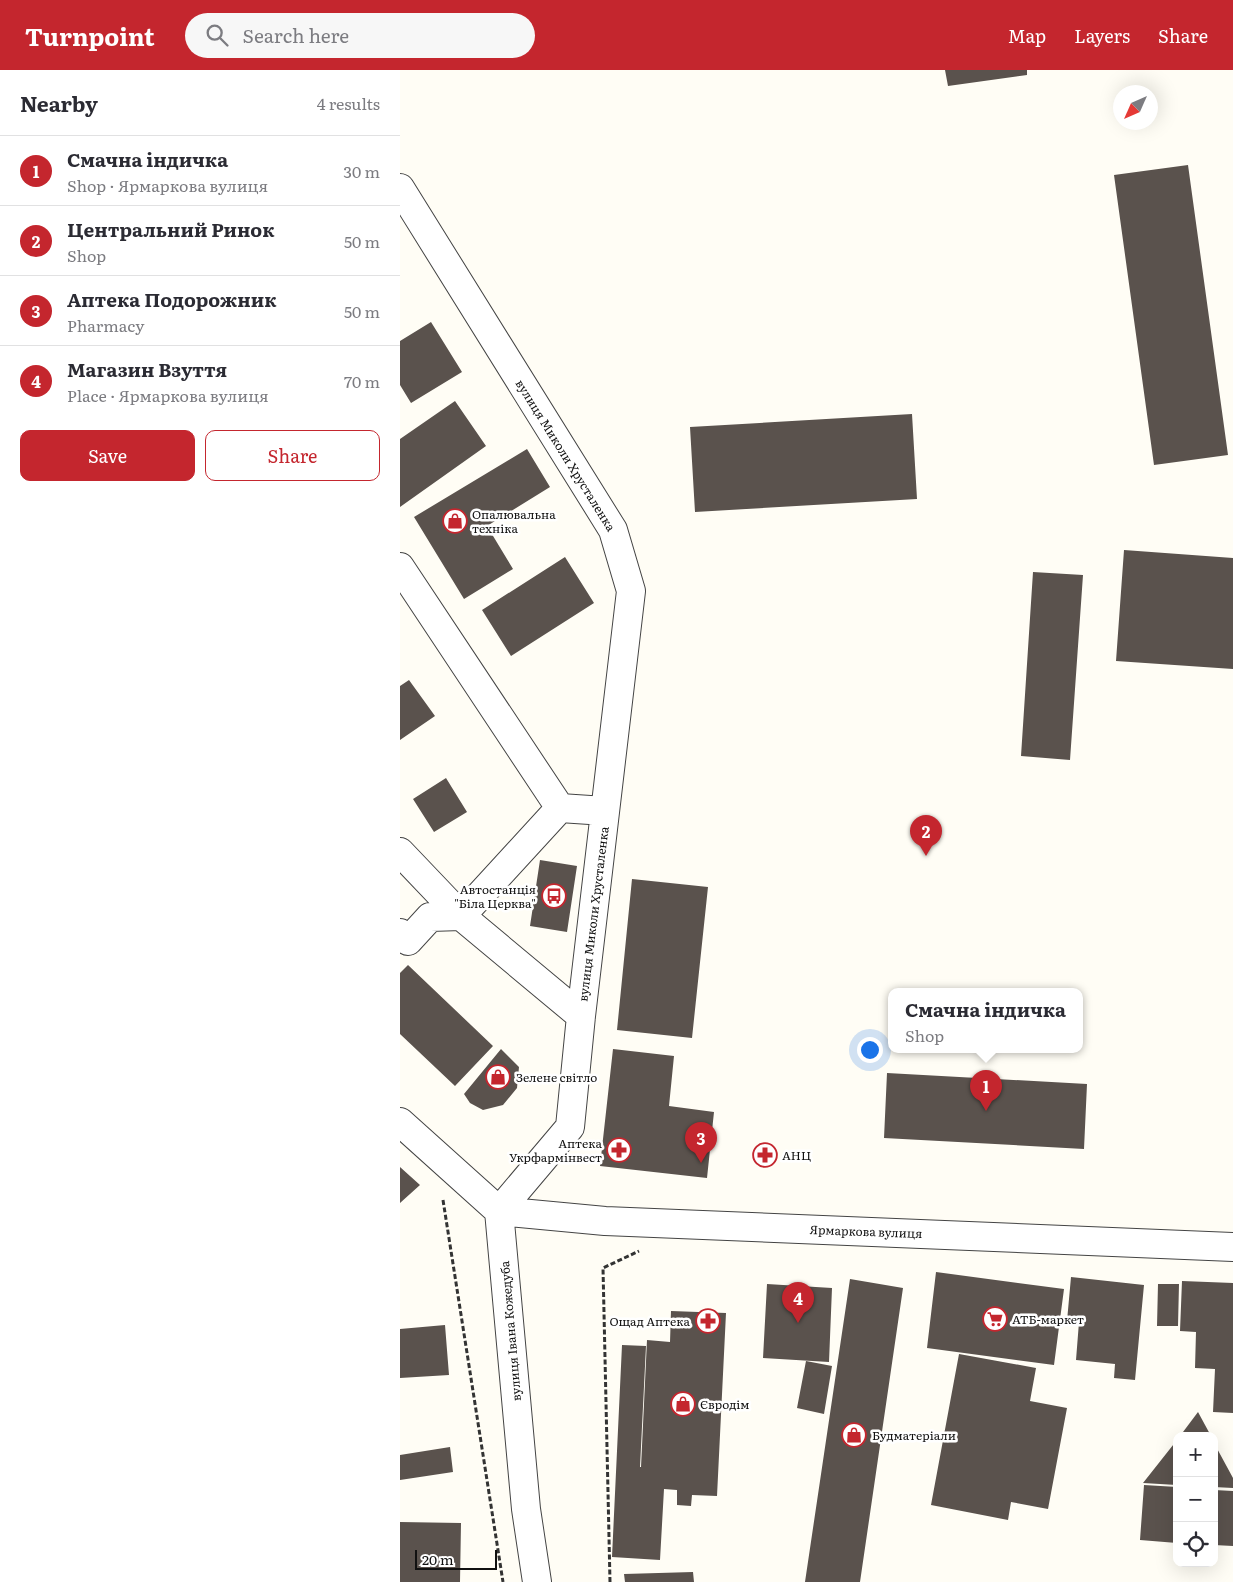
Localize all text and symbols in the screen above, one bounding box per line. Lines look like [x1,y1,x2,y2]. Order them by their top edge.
search box [185,13,535,58]
text: Turnpoint [25,18,155,53]
icon: search [203,21,231,49]
text: Search here [243,21,349,49]
text: Map [1008,22,1046,49]
text: Layers [1074,22,1130,49]
text: Share [1158,22,1208,49]
north arrow [1113,85,1158,130]
text: Nearby [20,87,98,118]
text: 4 results [317,91,380,115]
text: Смачна індичка [67,145,228,173]
text: 1 [33,159,39,183]
text: 30 m [343,159,380,183]
text: Shop · Ярмаркова вулиця [67,173,268,197]
text: Центральний Ринок [67,215,275,243]
text: 2 [32,229,40,253]
text: 50 m [344,229,380,253]
text: Shop [67,243,106,267]
text: Аптека Подорожник [67,285,277,313]
text: 3 [32,299,40,323]
text: 50 m [344,299,380,323]
text: Pharmacy [67,313,145,337]
text: Магазин Взуття [67,355,227,383]
text: 4 [31,369,41,393]
text: 70 m [344,369,380,393]
street label: вулиця Миколи Хрусталенка [512,376,621,535]
text: Place · Ярмаркова вулиця [67,383,269,407]
button: Save [20,430,195,481]
button: Share [205,430,380,481]
place label: Опалювальна техніка [472,505,556,537]
shop icon: Опалювальна техніка [442,508,468,534]
pin: 2 [910,815,942,856]
street label: вулиця Миколи Хрусталенка [573,825,613,1003]
place label: Автостанція "Біла Церква" [454,880,536,912]
bus stop icon: Автостанція "Біла Церква" [541,883,567,909]
popup [888,988,1083,1053]
text: Смачна індичка [905,995,1066,1023]
text: Shop [905,1023,944,1047]
your location [857,1037,883,1063]
shop icon: Зелене світло [485,1064,511,1090]
place label: Зелене світло [516,1068,597,1086]
pin: 1 [970,1070,1002,1111]
pin: 3 [685,1122,717,1163]
place label: Аптека Укрфармінвест [509,1134,603,1166]
pharmacy icon: Аптека Укрфармінвест [606,1137,632,1163]
pharmacy icon: АНЦ [752,1142,778,1168]
place label: АНЦ [782,1146,811,1164]
street label: Ярмаркова вулиця [809,1220,923,1242]
street label: вулиця Івана Кожедуба [495,1260,525,1402]
pin: 4 [782,1282,814,1323]
supermarket icon: АТБ-маркет [982,1306,1008,1332]
pharmacy icon: Ощад Аптека [695,1308,721,1334]
place label: АТБ-маркет [1012,1310,1084,1328]
place label: Ощад Аптека [609,1312,691,1330]
shop icon: Євродім [670,1391,696,1417]
place label: Євродім [700,1395,749,1413]
shop icon: Будматеріали [841,1422,867,1448]
place label: Будматеріали [872,1426,956,1444]
map controls [1173,1432,1218,1567]
button: + [1173,1432,1218,1477]
button: − [1173,1477,1218,1522]
button: locate [1173,1522,1218,1567]
scale bar [415,1547,498,1570]
text: 20 m [422,1549,454,1569]

